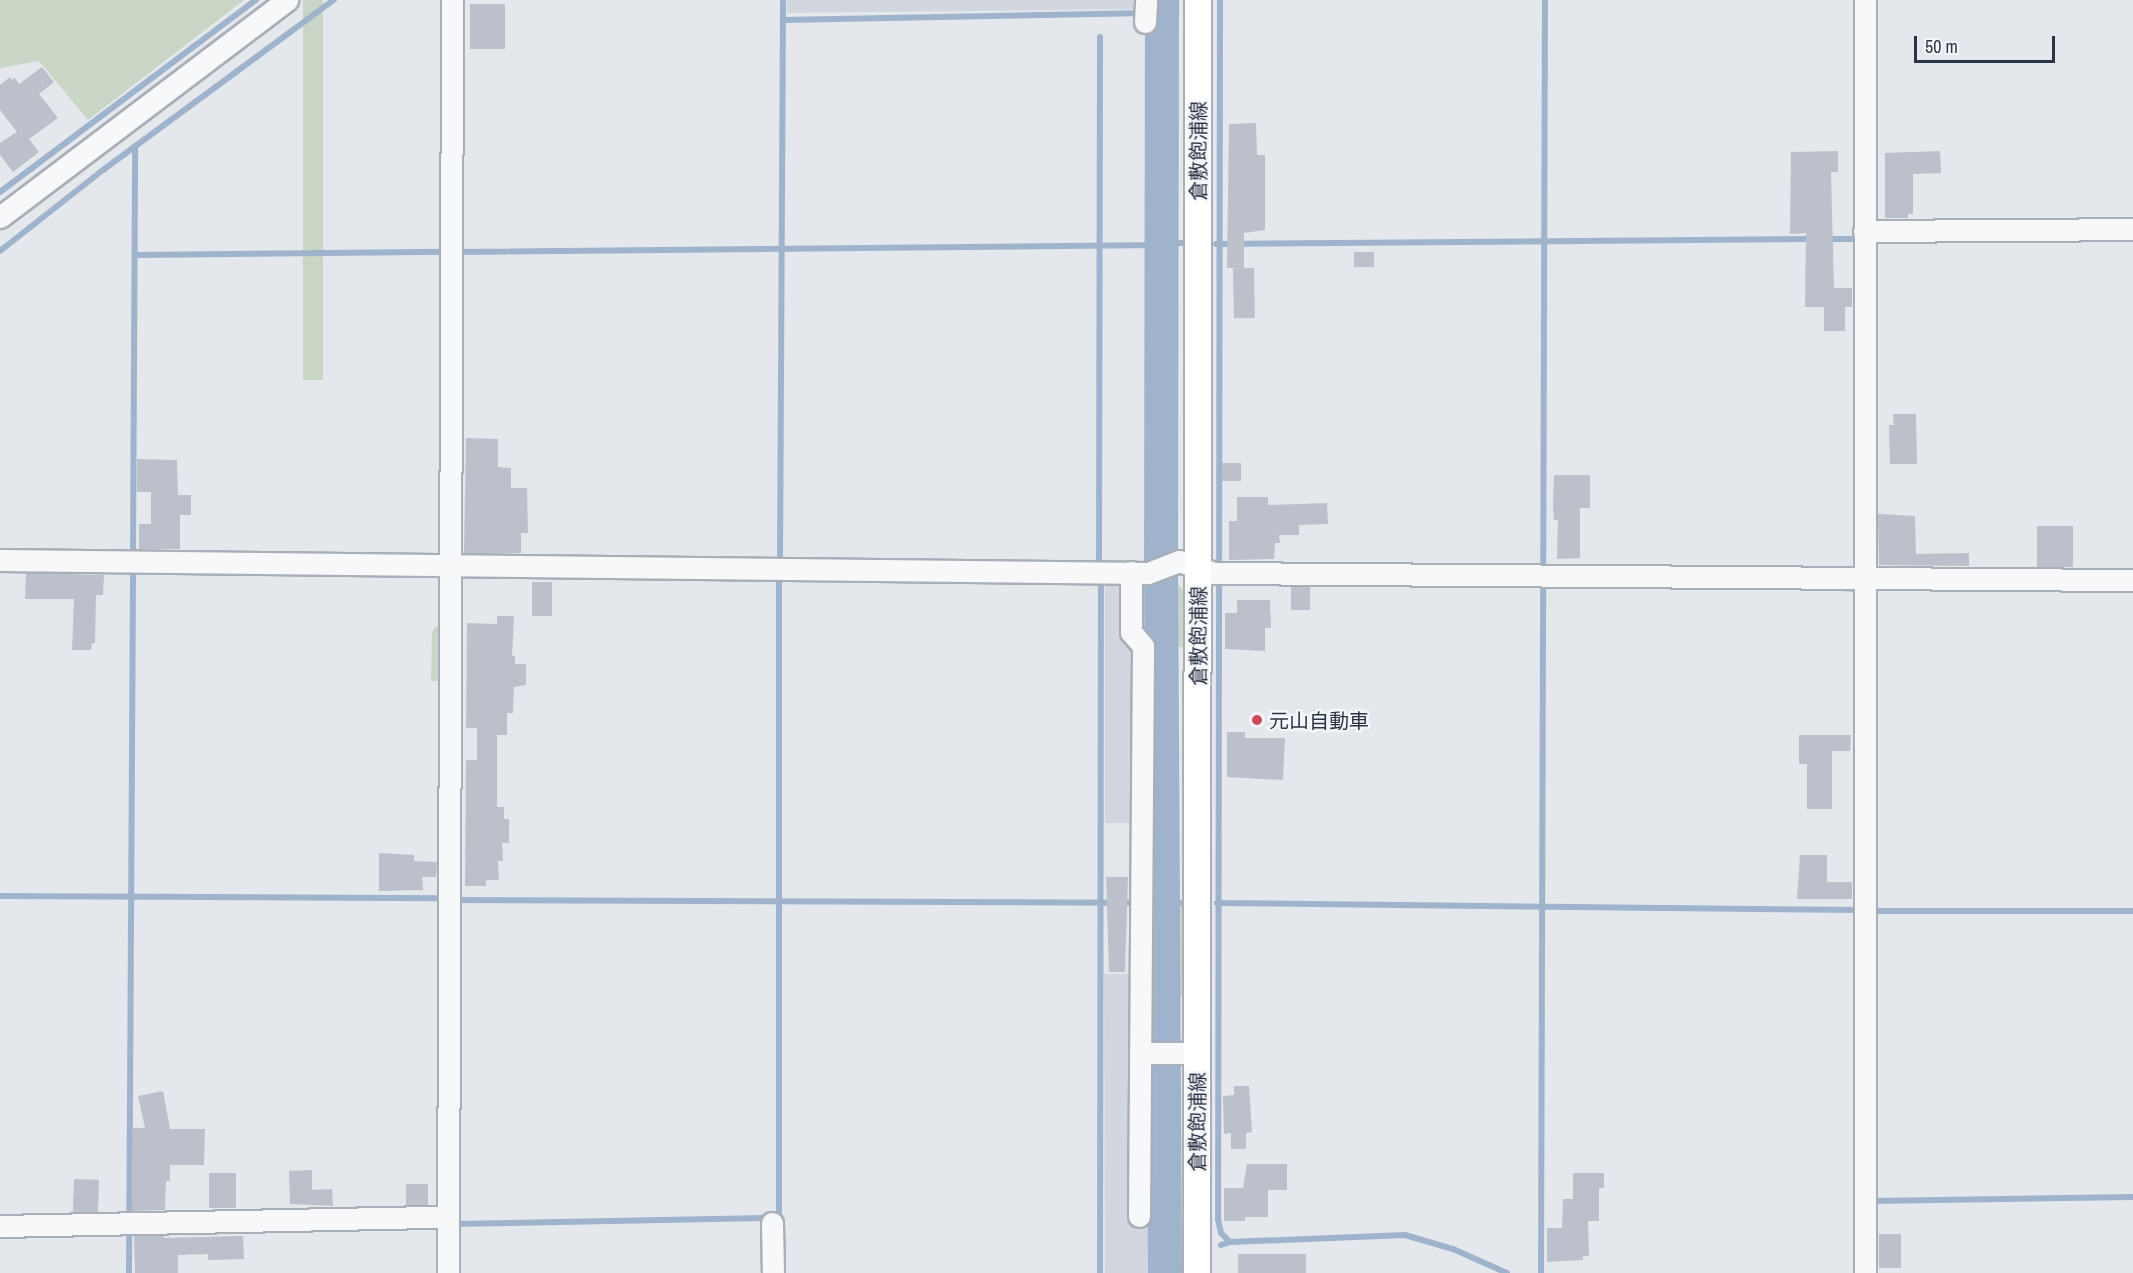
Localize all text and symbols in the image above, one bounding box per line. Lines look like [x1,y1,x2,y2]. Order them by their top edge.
scale bar [1917,24,2058,62]
text: 50 m [1925,34,1958,59]
street label: 倉敷飽浦線 [1186,101,1210,201]
street label: 倉敷飽浦線 [1186,586,1210,686]
place label: 元山自動車 [1269,708,1369,732]
marker: 元山自動車 [1250,713,1264,727]
street label: 倉敷飽浦線 [1185,1072,1209,1172]

